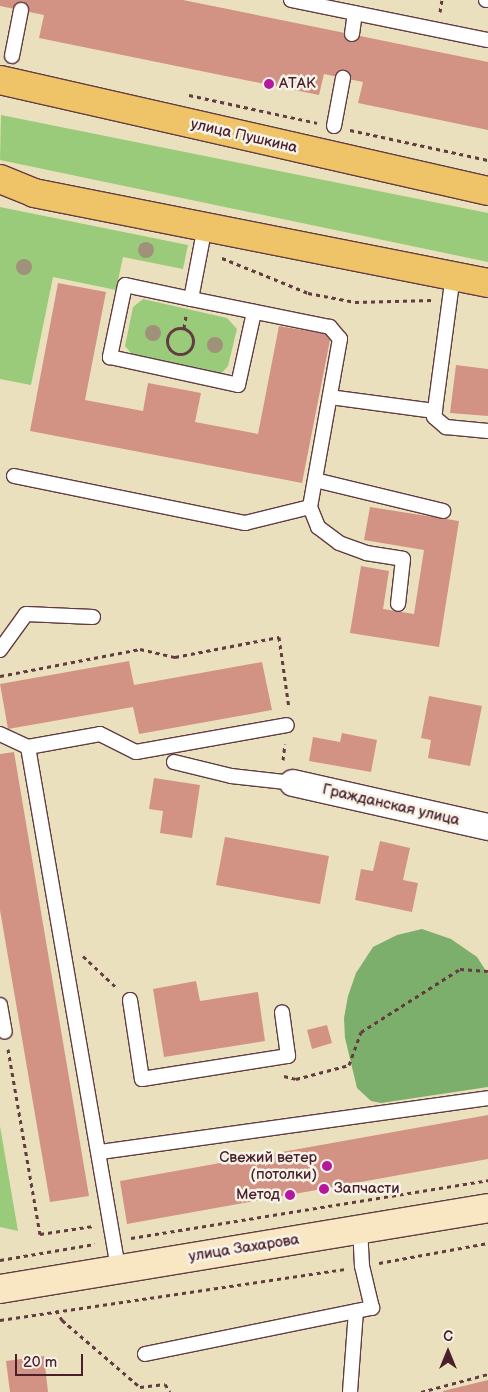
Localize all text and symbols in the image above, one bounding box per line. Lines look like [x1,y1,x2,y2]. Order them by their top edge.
place label: АТАК [279,75,316,93]
marker: АТАК [263,78,275,90]
street label: улица Пушкина [189,115,299,157]
street label: Гражданская улица [321,780,461,830]
place label: Свежий ветер (потолки) [219,1148,317,1183]
marker: Свежий ветер (потолки) [321,1160,333,1172]
place label: Запчасти [334,1180,400,1198]
marker: Запчасти [318,1183,330,1195]
place label: Метод [236,1186,280,1204]
marker: Метод [284,1189,296,1201]
street label: улица Захарова [187,1230,301,1266]
north arrow [423,1327,473,1377]
text: С [443,1328,453,1345]
scale bar [18,1344,85,1376]
text: 20 m [23,1353,57,1372]

